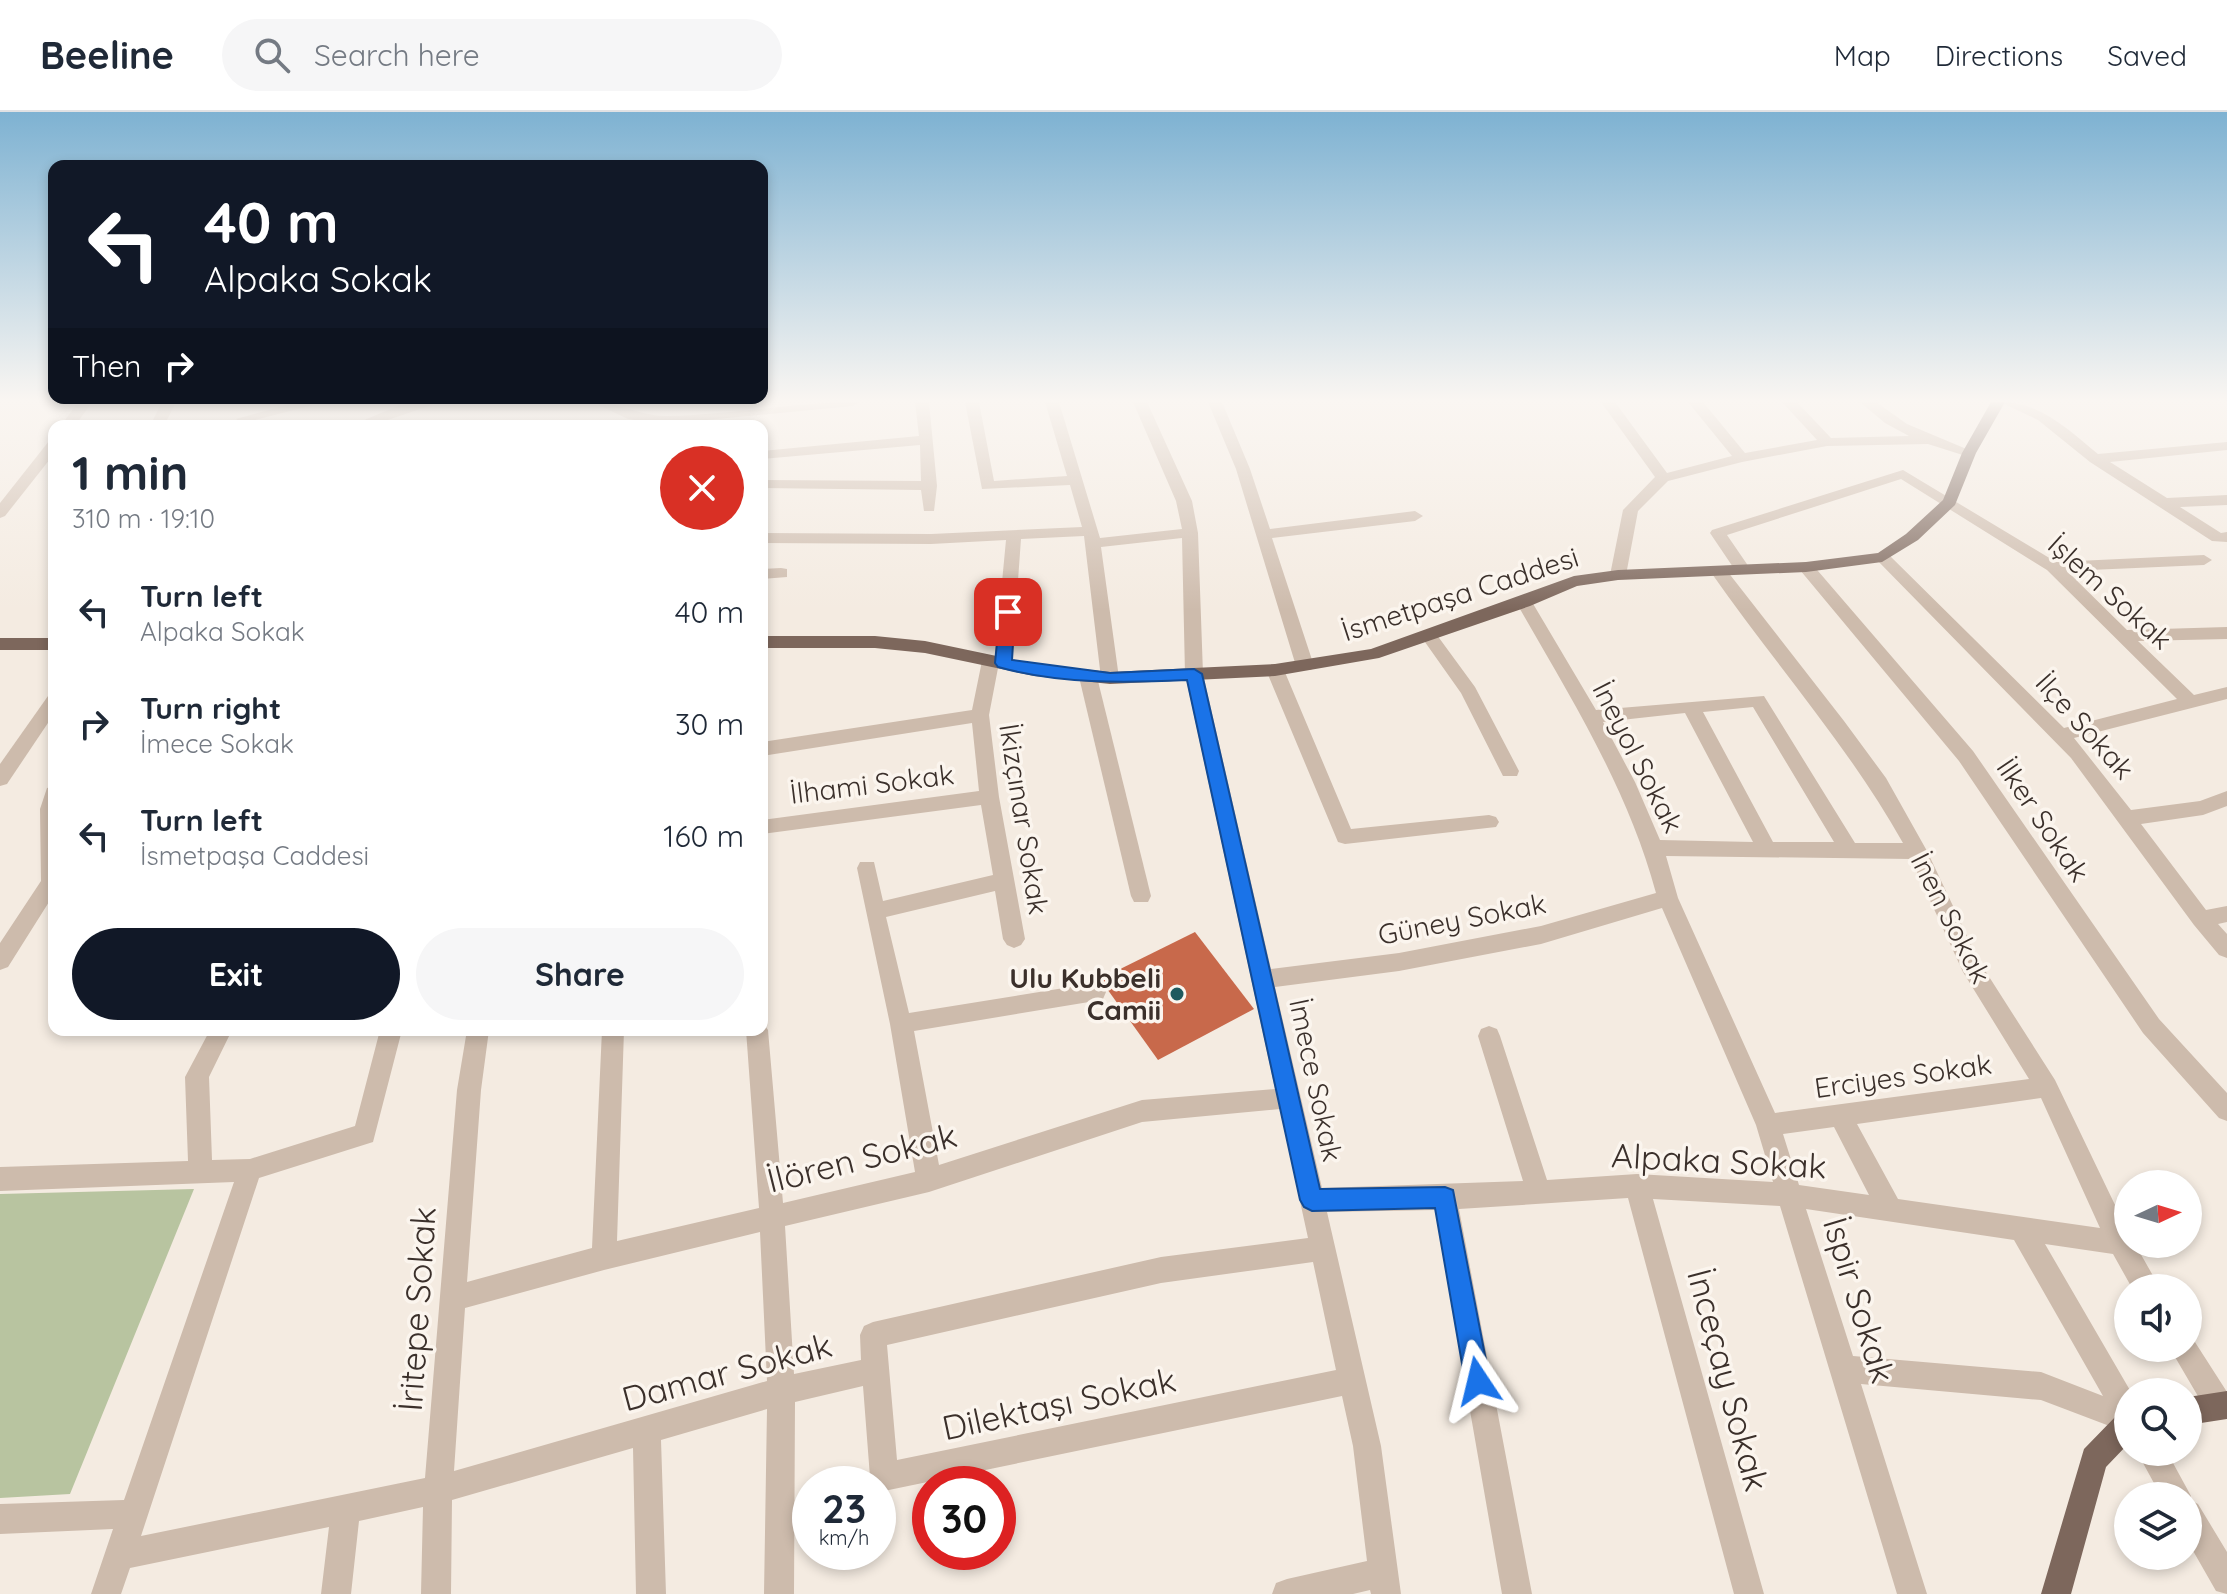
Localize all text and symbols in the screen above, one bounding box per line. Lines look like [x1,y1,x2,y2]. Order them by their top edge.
search box [222,19,782,91]
text: Beeline [40,31,174,79]
icon: search [250,33,294,77]
text: Search here [314,36,480,74]
text: Map [1834,38,1891,73]
text: Directions [1935,38,2063,73]
text: Saved [2107,38,2187,73]
text: 40 m [204,187,339,257]
icon: left [72,192,176,296]
text: Alpaka Sokak [204,256,432,301]
icon: right [157,344,201,388]
text: Then [72,347,141,385]
text: 1 min [72,442,188,502]
button: close [660,446,744,530]
text: 310 m · 19:10 [72,502,215,535]
street label: İşlem Sokak [2041,527,2180,656]
street label: İsmetpaşa Caddesi [1337,539,1583,648]
text: Turn left [140,577,263,615]
pin [974,578,1042,646]
icon: left [72,590,116,634]
icon: arrive [986,590,1030,634]
text: 40 m [675,593,744,631]
text: Alpaka Sokak [140,615,305,648]
street label: İlçe Sokak [2029,665,2142,786]
street label: İneyol Sokak [1585,675,1692,838]
text: Turn right [140,689,281,727]
icon: right [72,702,116,746]
text: 30 m [675,705,744,743]
street label: İkizçınar Sokak [992,721,1057,917]
text: İmece Sokak [140,727,294,760]
street label: İlker Sokak [1989,751,2097,888]
street label: İlhami Sokak [788,756,956,811]
text: Turn left [140,801,263,839]
icon: left [72,814,116,858]
text: 160 m [663,817,744,855]
text: İsmetpaşa Caddesi [140,839,369,872]
street label: İnen Sokak [1904,846,1999,989]
street label: Güney Sokak [1375,885,1549,952]
button: Exit [72,928,400,1020]
button: Share [416,928,744,1020]
place label: Ulu Kubbeli Camii [1009,960,1161,1027]
marker: Ulu Kubbeli Camii [1168,985,1186,1003]
street label: İmece Sokak [1282,995,1351,1165]
street label: Erciyes Sokak [1812,1046,1994,1105]
street label: İlören Sokak [763,1113,961,1202]
street label: Alpaka Sokak [1610,1133,1828,1188]
north arrow [2114,1170,2202,1258]
map controls [2114,1170,2202,1570]
street label: İritepe Sokak [388,1205,445,1413]
street label: İspir Sokak [1814,1212,1905,1388]
street label: İnceçay Sokak [1678,1264,1779,1496]
button: sound [2114,1274,2202,1362]
street label: Damar Sokak [617,1323,837,1420]
position arrow [1436,1339,1520,1423]
street label: Dilektaşı Sokak [938,1358,1180,1449]
button: search [2114,1378,2202,1466]
speed limit sign: 30 [912,1466,1016,1570]
button: layers [2114,1482,2202,1570]
text: 23 [822,1483,866,1533]
text: km/h [819,1525,869,1550]

